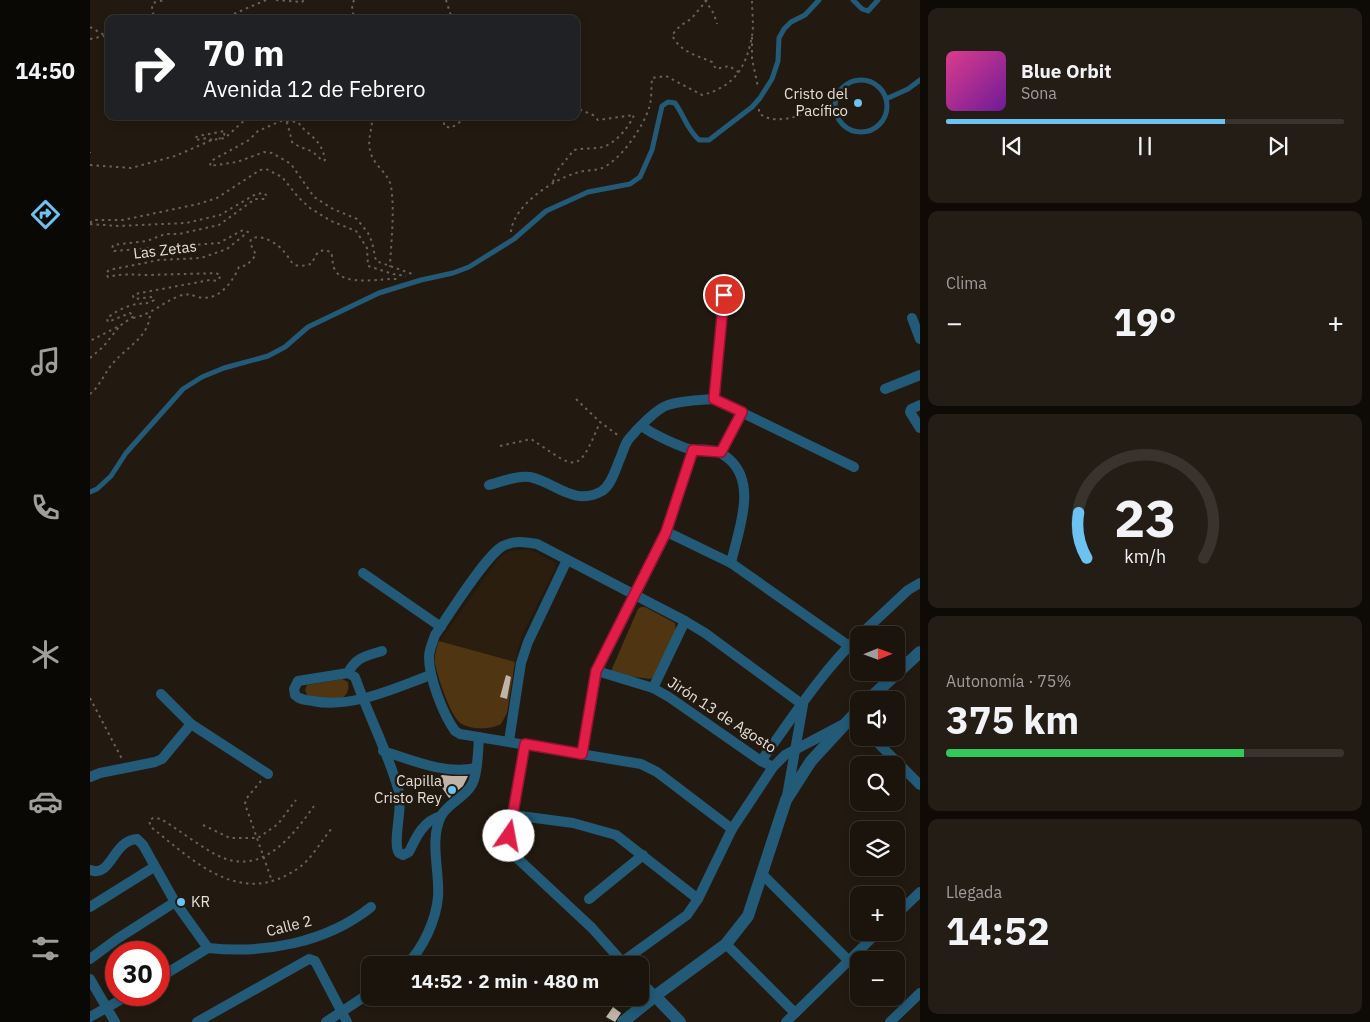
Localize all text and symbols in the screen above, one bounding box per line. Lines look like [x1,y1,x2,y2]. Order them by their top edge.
text: 70 m [203,30,285,76]
icon: right [120,35,185,100]
text: 14:50 [15,56,75,85]
text: Blue Orbit [1021,59,1111,83]
text: Avenida 12 de Febrero [203,74,426,103]
text: Sona [1021,83,1057,103]
place label: Cristo del Pacífico [784,84,848,120]
marker: Cristo del Pacífico [852,97,864,109]
icon: previous [998,132,1026,160]
icon: pause [1131,132,1159,160]
icon: next [1264,132,1292,160]
icon: directions [28,197,63,232]
street label: Las Zetas [132,236,198,263]
text: Clima [946,273,987,293]
pin [703,274,745,316]
icon: arrive [710,281,738,309]
text: 19° [1113,297,1177,346]
text: − [946,304,963,341]
text: + [1327,304,1344,341]
icon: music [28,344,63,379]
text: 23 [1114,484,1176,551]
icon: phone [28,490,63,525]
text: km/h [1124,545,1166,568]
north arrow [850,626,905,681]
map controls [850,626,905,1006]
icon: climate [28,637,63,672]
text: Autonomía · 75% [946,671,1071,691]
street label: Jirón 13 de Agosto [664,672,780,757]
button: sound [850,691,905,746]
text: 375 km [946,695,1079,744]
button: search [850,756,905,811]
place label: Capilla Cristo Rey [374,771,443,807]
icon: car [28,784,63,819]
marker: Capilla Cristo Rey [446,784,458,796]
position arrow [482,809,534,861]
button: layers [850,821,905,876]
text: Llegada [946,882,1002,902]
button: + [850,886,905,941]
place label: KR [191,892,210,911]
marker: KR [175,896,187,908]
text: 14:52 [946,906,1050,955]
street label: Calle 2 [264,911,314,940]
icon: filters [28,931,63,966]
speed limit sign: 30 [105,941,170,1006]
button: − [850,951,905,1006]
text: 14:52 · 2 min · 480 m [411,969,599,993]

